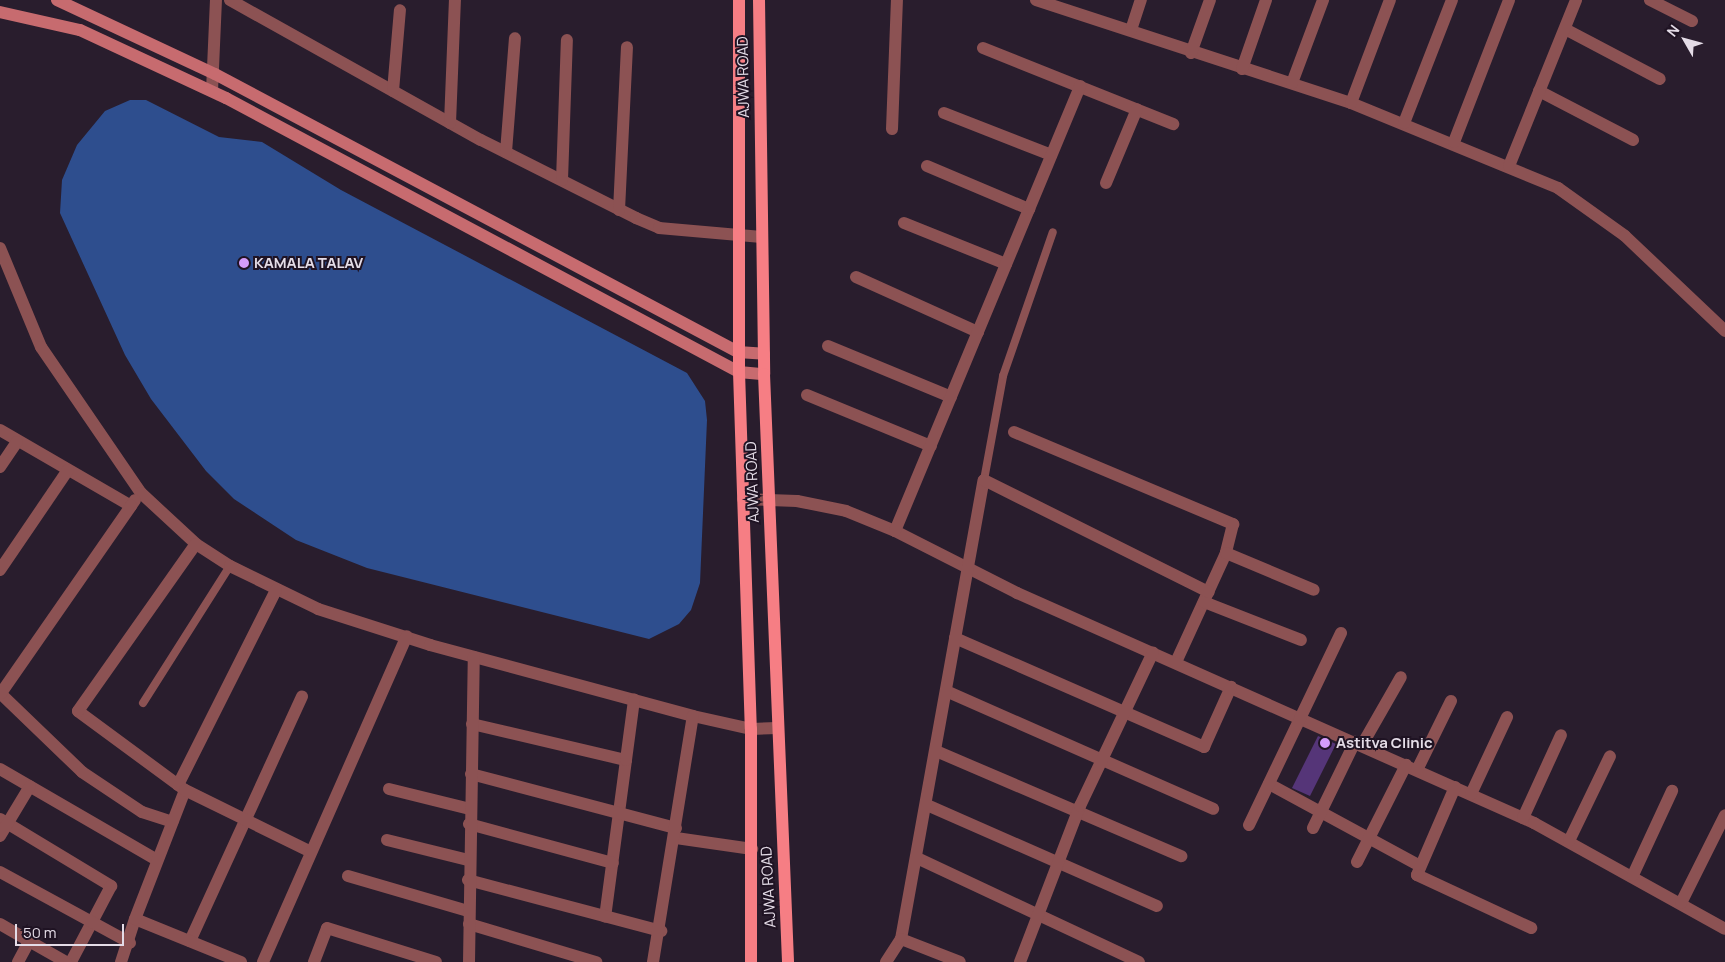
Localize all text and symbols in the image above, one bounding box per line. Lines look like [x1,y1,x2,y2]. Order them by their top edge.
north arrow [1660,15,1710,65]
text: N [1662,21,1683,40]
street label: AJWA ROAD [733,36,753,118]
place label: KAMALA TALAV [254,254,363,272]
marker: KAMALA TALAV [238,257,250,269]
street label: AJWA ROAD [742,441,762,523]
place label: Astitva Clinic [1336,734,1433,752]
marker: Astitva Clinic [1318,736,1332,750]
street label: AJWA ROAD [757,846,779,928]
scale bar [18,914,126,946]
text: 50 m [23,922,57,943]

